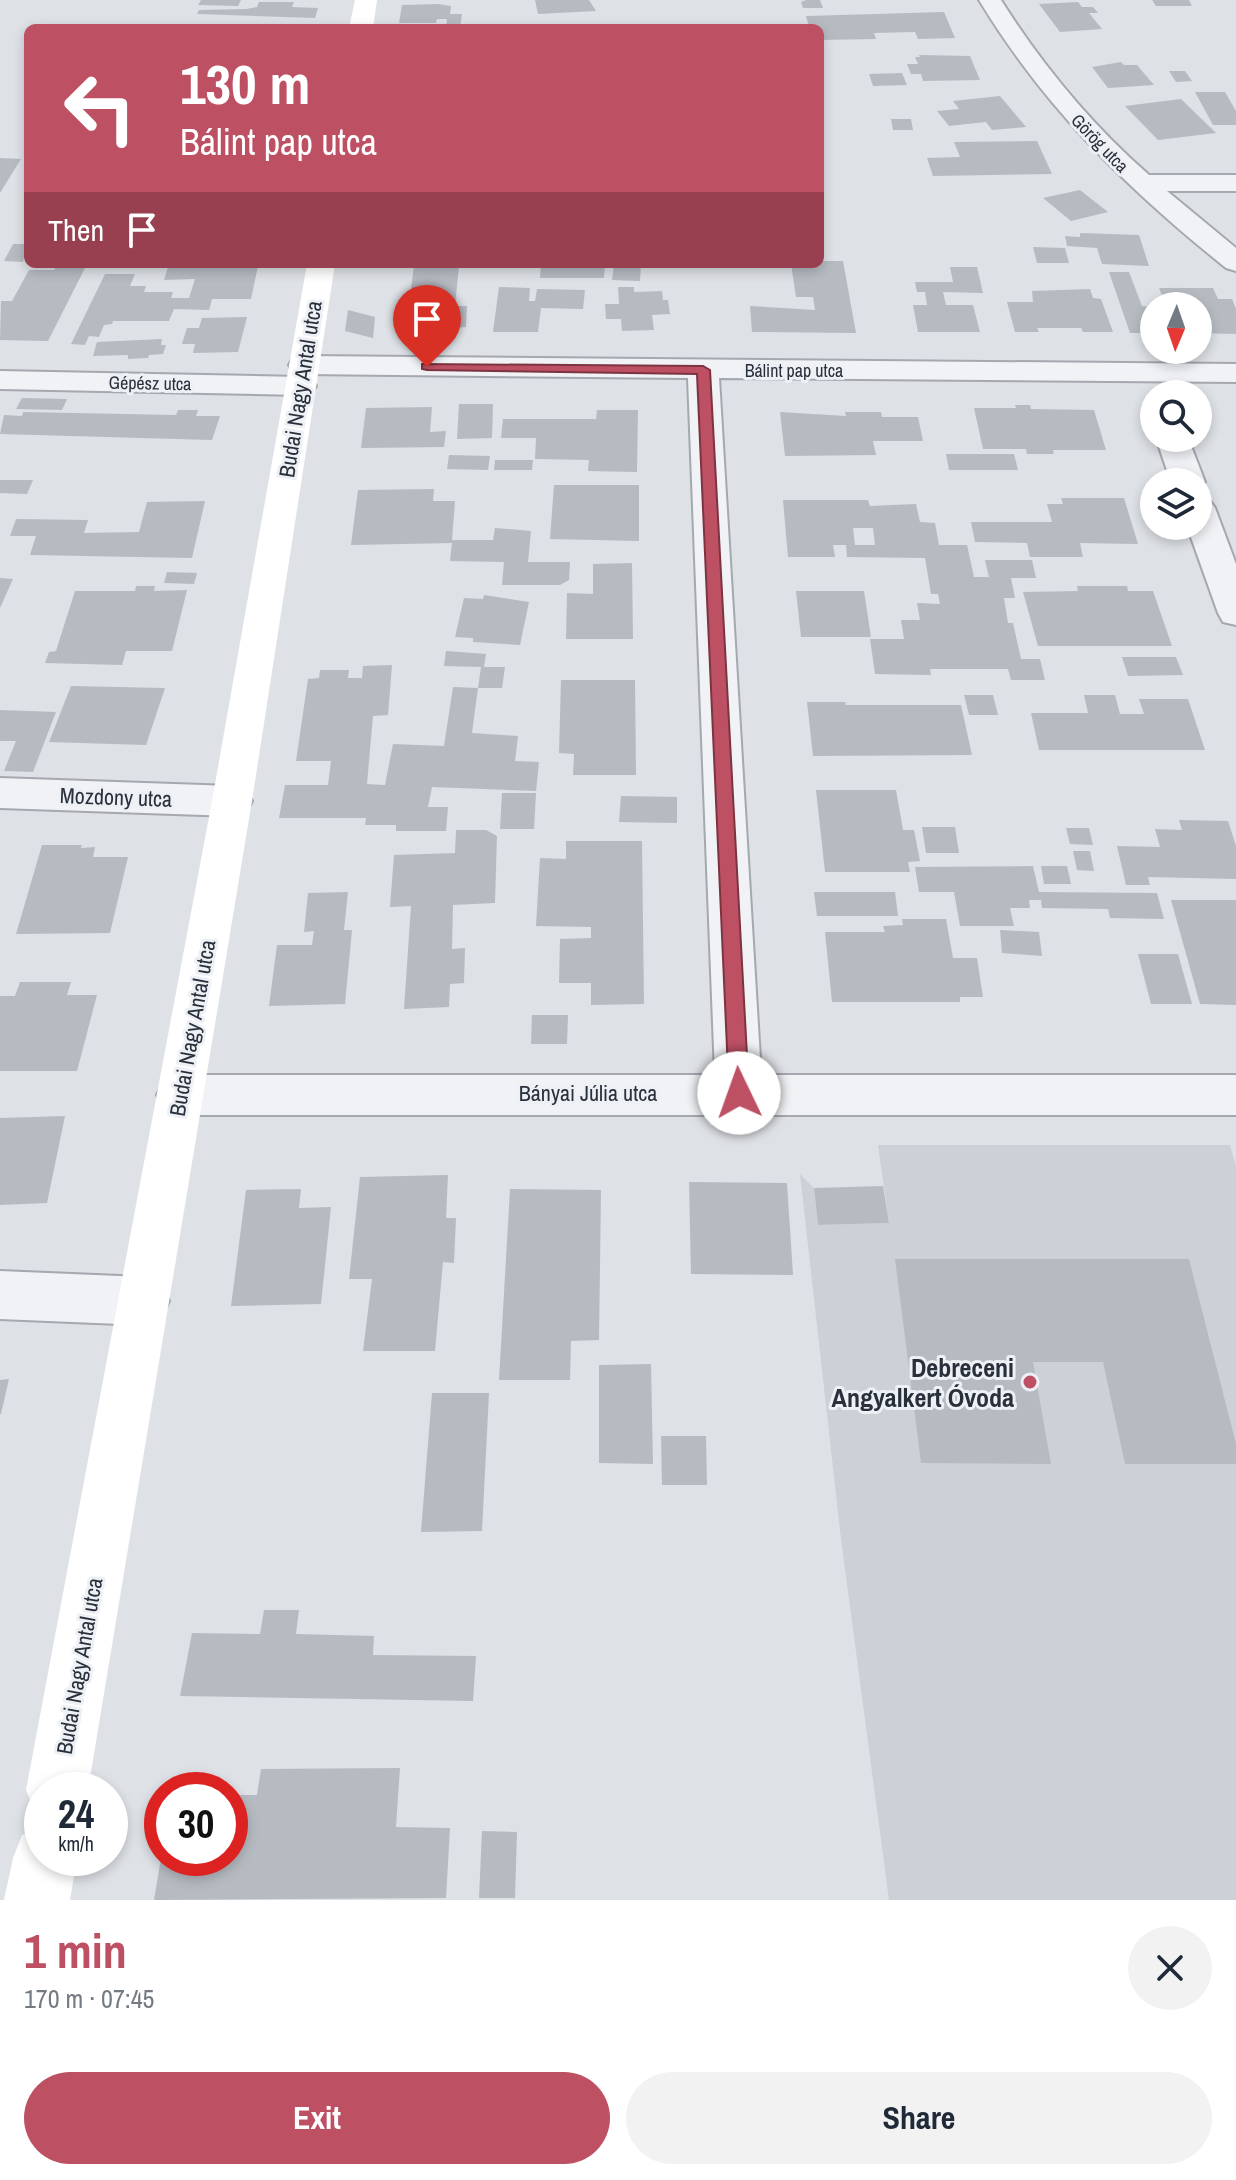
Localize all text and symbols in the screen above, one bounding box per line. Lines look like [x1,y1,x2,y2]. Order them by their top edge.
text: 130 m [180,46,310,121]
icon: left [48,56,152,160]
street label: Görög utca [1066,108,1134,178]
text: Bálint pap utca [180,118,377,166]
icon: arrive [120,208,164,252]
text: Then [48,210,104,250]
pin [393,285,461,367]
north arrow [1140,292,1212,364]
map controls [1140,292,1212,540]
icon: arrive [405,297,449,341]
street label: Budai Nagy Antal utca [271,298,329,480]
street label: Bálint pap utca [745,358,843,383]
street label: Gépész utca [108,370,192,396]
button: search [1140,380,1212,452]
button: layers [1140,468,1212,540]
street label: Mozdony utca [59,780,173,814]
street label: Budai Nagy Antal utca [162,937,222,1119]
position arrow [697,1051,781,1135]
street label: Bányai Júlia utca [519,1078,657,1108]
place label: Debreceni Angyalkert Óvoda [832,1350,1014,1415]
marker: Debreceni Angyalkert Óvoda [1021,1373,1039,1391]
street label: Budai Nagy Antal utca [49,1575,109,1757]
speed limit sign: 30 [144,1772,248,1876]
text: 24 [58,1787,94,1840]
text: km/h [58,1830,94,1857]
text: 1 min [24,1918,127,1983]
button: close [1128,1926,1212,2010]
text: 170 m · 07:45 [24,1981,154,2016]
button: Exit [24,2072,610,2164]
button: Share [626,2072,1212,2164]

